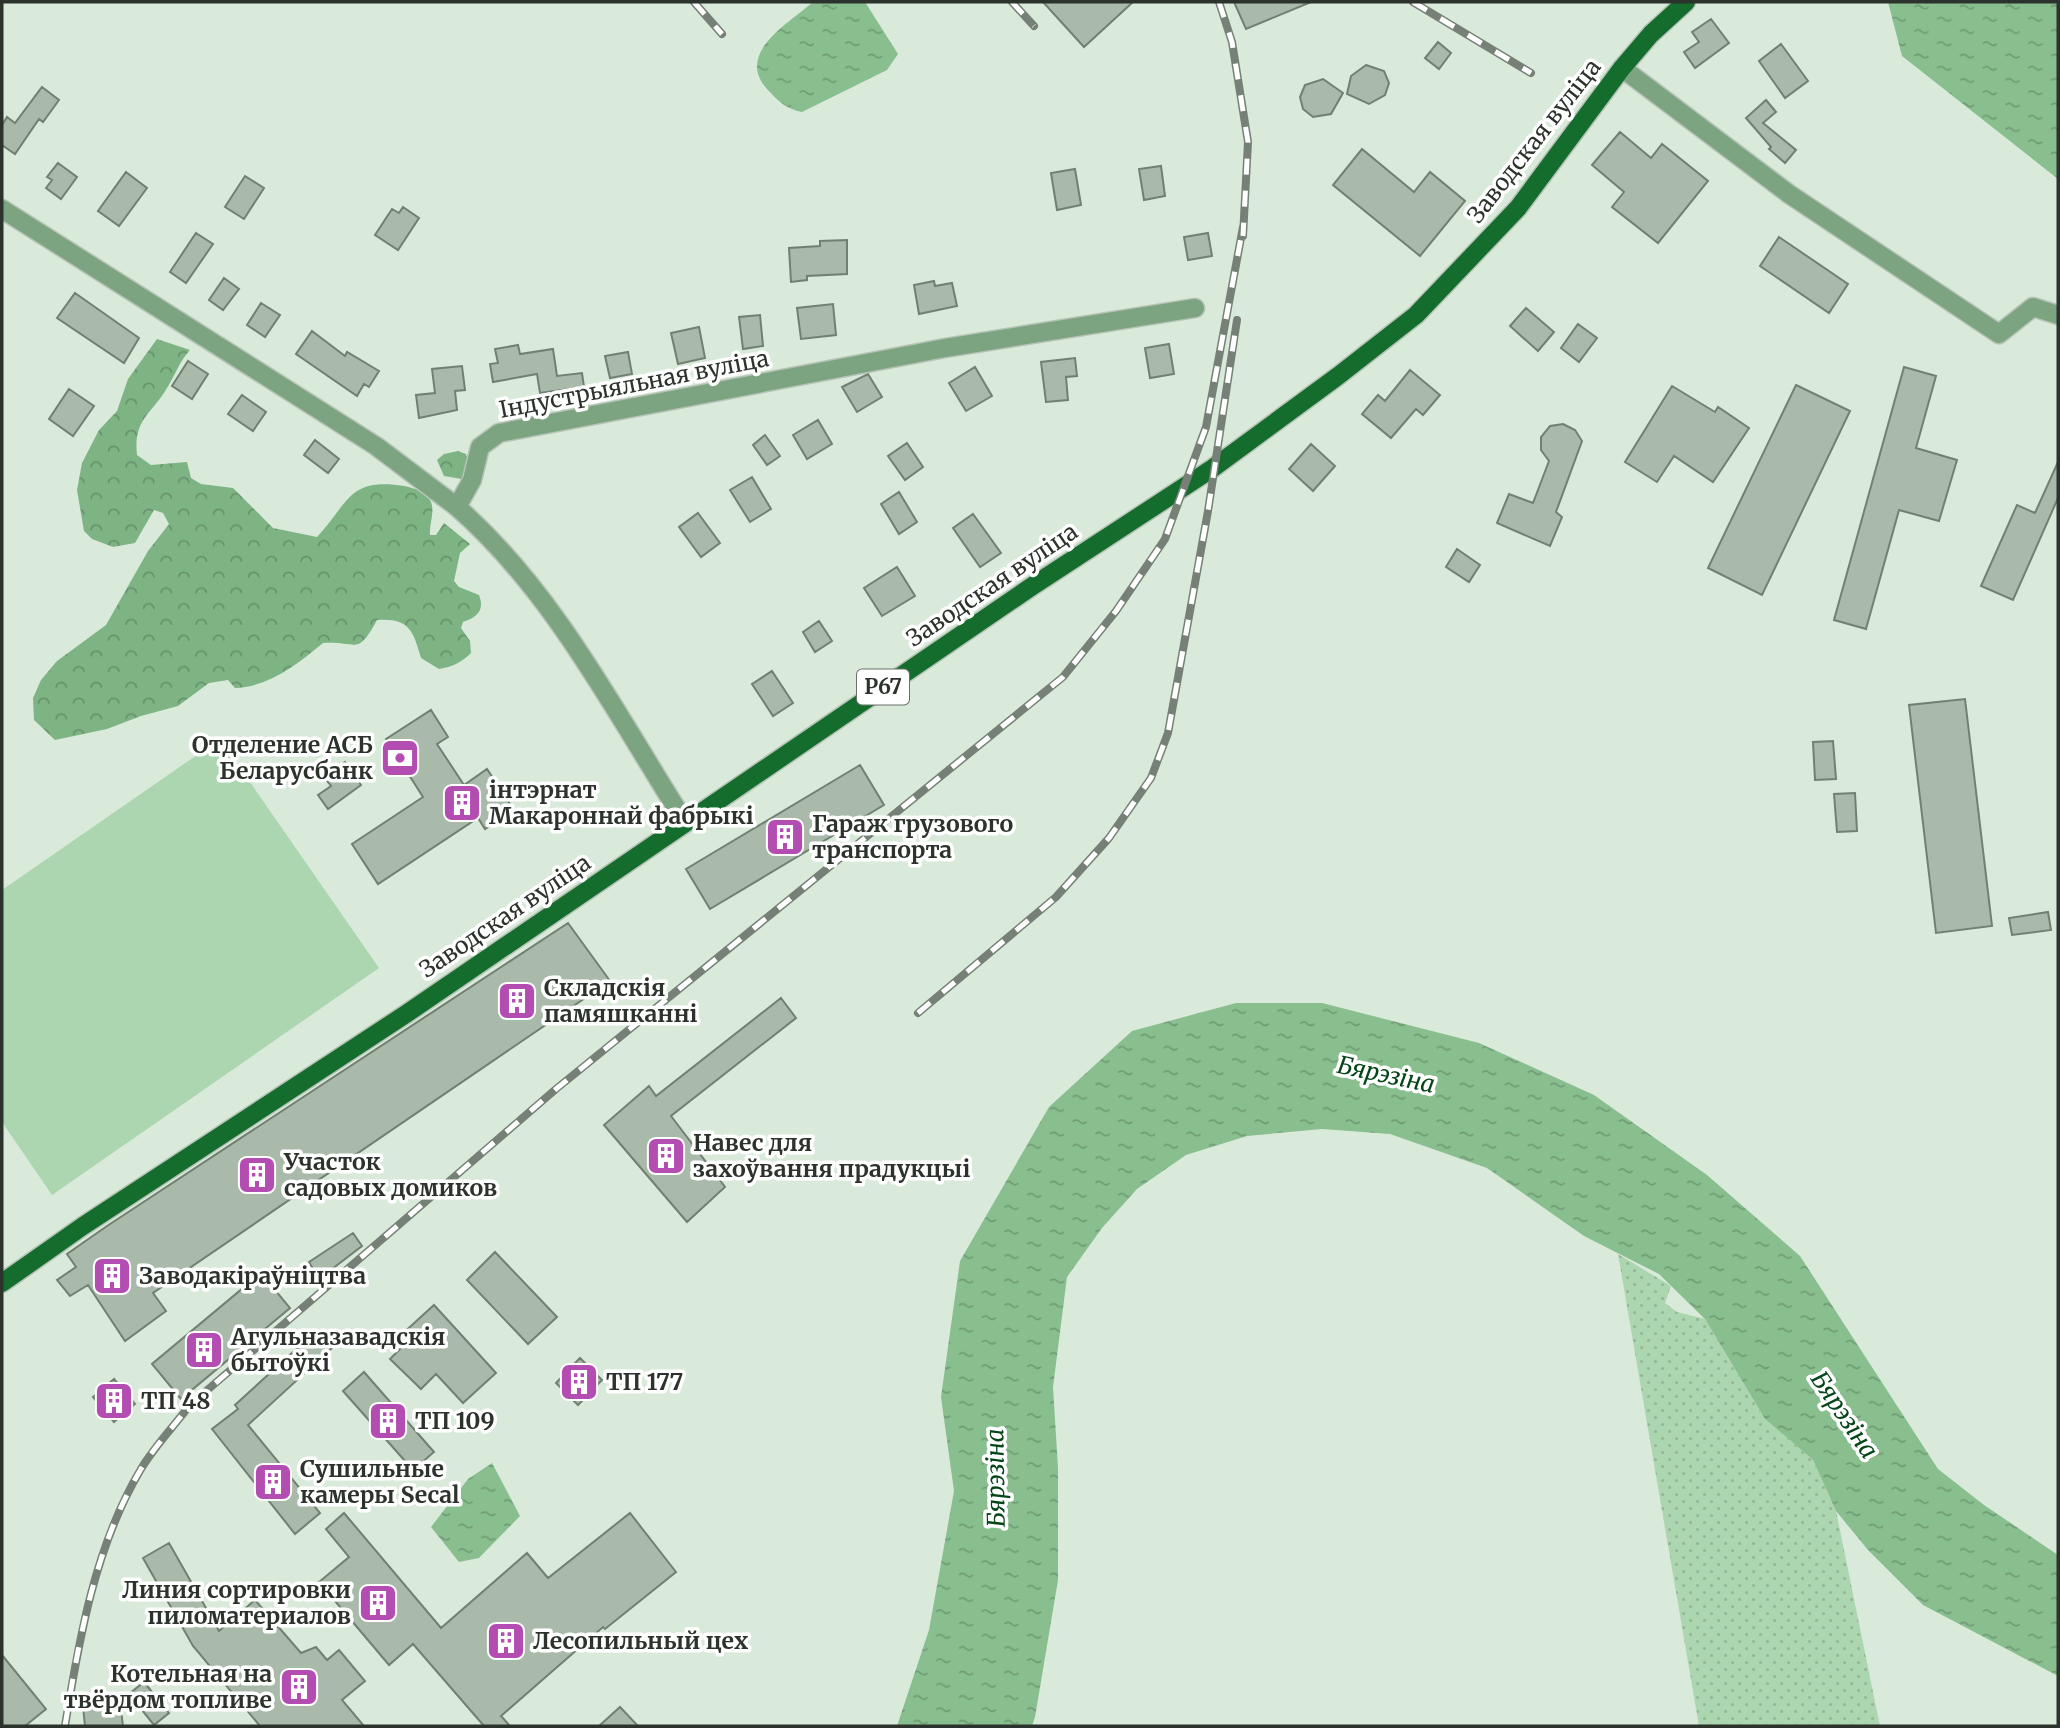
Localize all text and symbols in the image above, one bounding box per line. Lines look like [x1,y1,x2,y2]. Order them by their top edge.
street label: Заводская вуліца [1461,53,1607,229]
street label: Індустрыяльная вуліца [497,343,771,424]
street label: Заводская вуліца [901,517,1083,653]
road number: Р67 [857,670,909,704]
place label: Отделение АСБ Беларусбанк [192,730,373,785]
bank icon: Отделение АСБ Беларусбанк [379,737,421,779]
place label: інтэрнат Макароннай фабрыкі [489,775,754,830]
building icon: інтэрнат Макароннай фабрыкі [441,782,483,824]
place label: Гараж грузового транспорта [812,809,1013,864]
building icon: Гараж грузового транспорта [764,816,806,858]
street label: Заводская вуліца [414,848,596,984]
place label: Складскія памяшканні [544,973,698,1028]
building icon: Складскія памяшканні [496,980,538,1022]
water label: Бярэзіна [1335,1049,1438,1100]
place label: Навес для захоўвання прадукцыі [693,1128,970,1183]
building icon: Навес для захоўвання прадукцыі [645,1135,687,1177]
place label: Участок садовых домиков [283,1147,497,1202]
building icon: Участок садовых домиков [236,1154,278,1196]
building icon: Заводакіраўніцтва [91,1255,133,1297]
place label: Заводакіраўніцтва [139,1261,366,1290]
place label: Агульназавадскія бытоўкі [230,1322,446,1377]
building icon: Агульназавадскія бытоўкі [183,1329,225,1371]
building icon: ТП 177 [558,1361,600,1403]
water label: Бярэзіна [1804,1365,1885,1464]
place label: ТП 177 [606,1367,683,1396]
building icon: ТП 48 [93,1380,135,1422]
place label: ТП 48 [141,1386,210,1415]
building icon: ТП 109 [367,1400,409,1442]
place label: ТП 109 [415,1406,495,1435]
water label: Бярэзіна [979,1428,1012,1528]
place label: Сушильные камеры Secal [300,1454,460,1509]
building icon: Сушильные камеры Secal [252,1461,294,1503]
place label: Линия сортировки пиломатериалов [122,1575,351,1630]
building icon: Линия сортировки пиломатериалов [357,1582,399,1624]
building icon: Лесопильный цех [485,1620,527,1662]
place label: Лесопильный цех [533,1626,748,1655]
place label: Котельная на твёрдом топливе [63,1659,272,1714]
building icon: Котельная на твёрдом топливе [278,1666,320,1708]

